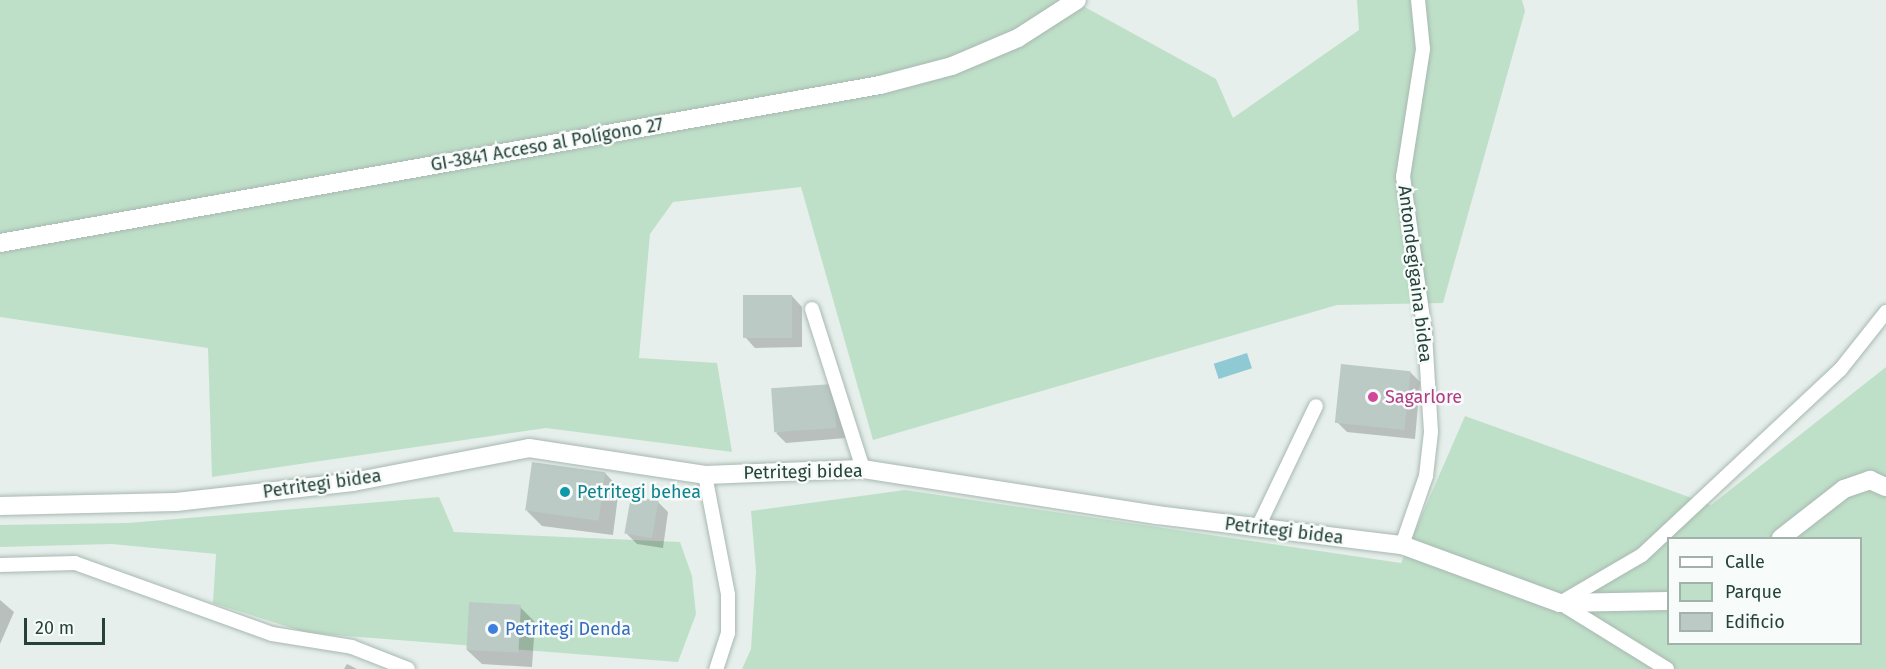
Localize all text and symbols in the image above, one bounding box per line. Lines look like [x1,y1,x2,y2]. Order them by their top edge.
street label: GI-3841 Acceso al Polígono 27 [429,114,665,176]
street label: Antondegigaina bidea [1393,184,1437,364]
place label: Sagarlore [1385,386,1462,408]
marker: Sagarlore [1366,390,1380,404]
street label: Petritegi bidea [743,460,863,484]
street label: Petritegi bidea [261,465,383,503]
place label: Petritegi behea [577,481,701,503]
marker: Petritegi behea [558,485,572,499]
street label: Petritegi bidea [1223,513,1345,549]
legend [1667,537,1862,645]
text: Calle [1725,551,1765,573]
text: Parque [1725,581,1782,603]
scale bar [27,606,108,644]
text: Edificio [1725,611,1785,633]
text: 20 m [35,617,74,639]
place label: Petritegi Denda [505,618,631,640]
marker: Petritegi Denda [486,622,500,636]

